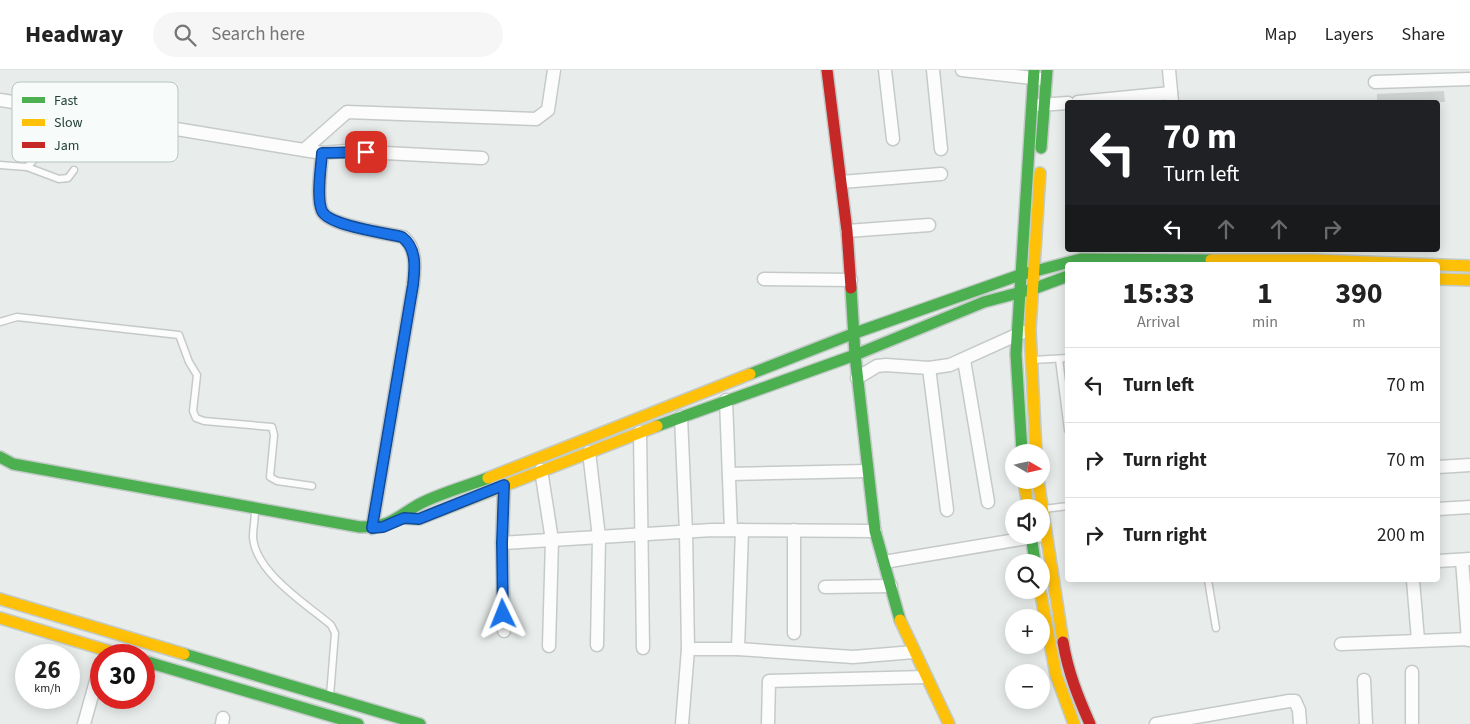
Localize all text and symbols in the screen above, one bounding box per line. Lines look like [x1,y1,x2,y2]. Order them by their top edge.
search box [153,12,503,57]
text: Headway [25,17,123,52]
icon: search [171,21,199,49]
text: Search here [211,21,305,48]
text: Map [1265,22,1297,47]
text: Layers [1325,22,1374,47]
text: Share [1402,22,1445,47]
legend [12,82,178,162]
text: Fast [54,91,78,111]
text: 70 m [1163,112,1237,162]
text: Slow [54,113,83,133]
icon: left [1080,120,1145,185]
pin [345,131,387,173]
text: Jam [54,136,79,156]
icon: arrive [352,138,380,166]
text: Turn left [1163,158,1239,190]
icon: left [1159,215,1187,243]
icon: ahead [1212,215,1240,243]
icon: ahead [1265,215,1293,243]
icon: right [1318,215,1346,243]
text: 15:33 [1122,272,1195,315]
text: 1 [1257,272,1273,315]
text: 390 [1335,272,1383,315]
text: Arrival [1137,311,1180,333]
text: min [1252,311,1278,333]
text: m [1352,311,1366,333]
icon: left [1080,371,1108,399]
text: Turn left [1123,372,1194,399]
text: 70 m [1387,372,1425,399]
north arrow [1005,444,1050,489]
map controls [1005,444,1050,709]
icon: right [1080,446,1108,474]
text: Turn right [1123,447,1207,474]
text: 70 m [1387,447,1425,474]
button: sound [1005,499,1050,544]
icon: right [1080,521,1108,549]
text: Turn right [1123,522,1207,549]
text: 200 m [1377,522,1425,549]
button: search [1005,554,1050,599]
position arrow [476,587,528,639]
button: + [1005,609,1050,654]
speed limit sign: 30 [90,644,155,709]
text: 26 [34,652,61,688]
button: − [1005,664,1050,709]
text: km/h [34,680,61,697]

